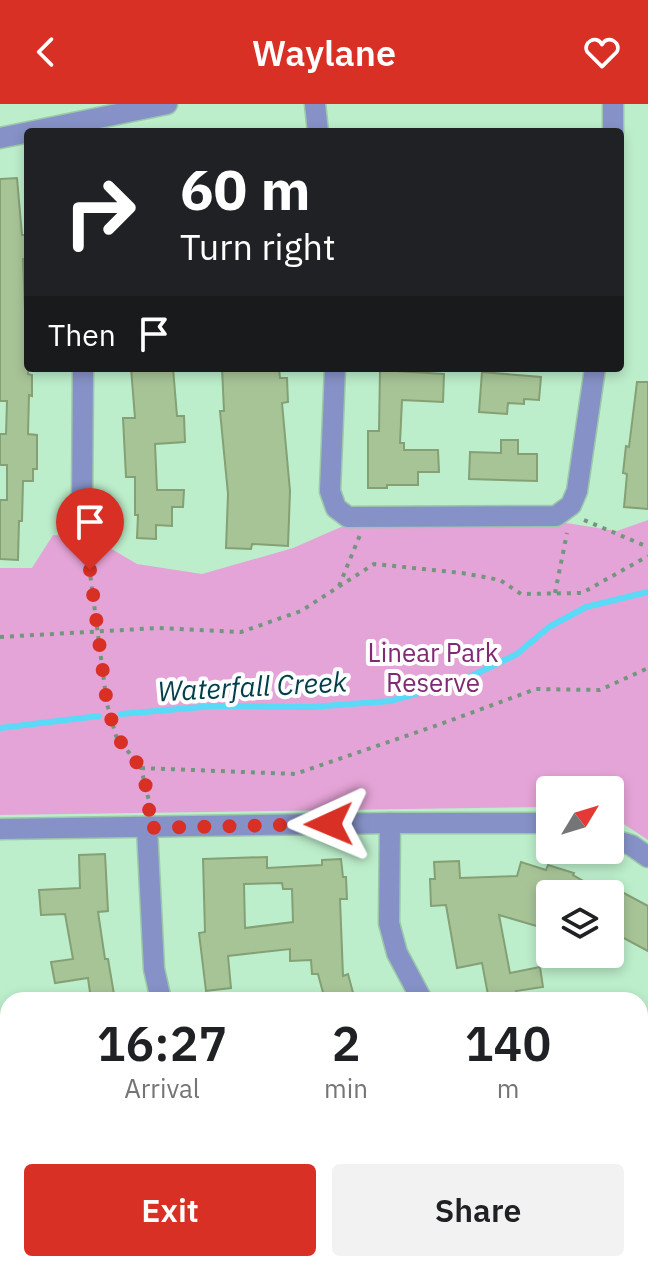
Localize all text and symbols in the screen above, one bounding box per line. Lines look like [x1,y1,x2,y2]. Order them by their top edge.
text: Waylane [252,29,396,76]
icon: back [24,30,68,74]
icon: heart [580,30,624,74]
text: 60 m [180,153,310,225]
icon: right [48,160,152,264]
text: Turn right [180,223,336,270]
icon: arrive [132,312,176,356]
text: Then [48,315,116,354]
pin [56,488,124,570]
icon: arrive [68,500,112,544]
park label: Linear Park Reserve [368,635,499,699]
water label: Waterfall Creek [156,663,348,709]
north arrow [536,776,624,864]
map controls [536,776,624,968]
position arrow [287,782,371,866]
button: layers [536,880,624,968]
text: 16:27 [97,1012,227,1074]
text: 2 [332,1012,360,1074]
text: 140 [465,1012,551,1074]
text: Arrival [124,1071,200,1105]
text: min [324,1071,368,1105]
text: m [497,1071,519,1105]
button: Exit [24,1164,316,1256]
button: Share [332,1164,624,1256]

